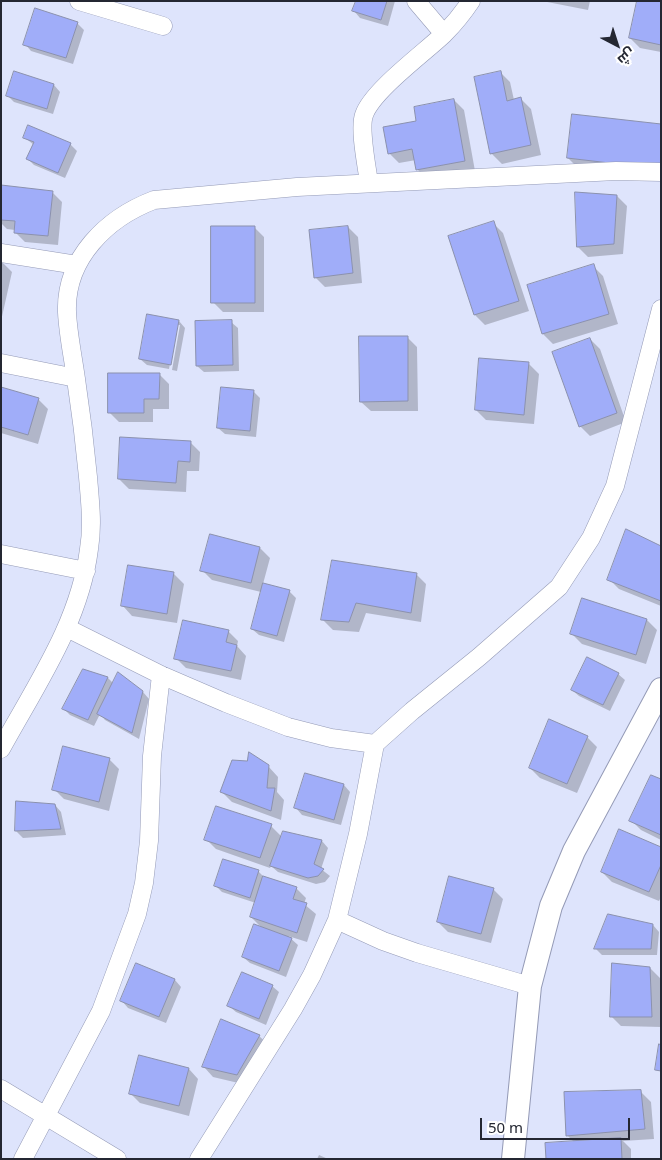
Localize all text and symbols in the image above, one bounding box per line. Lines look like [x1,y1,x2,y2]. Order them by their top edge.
north arrow [592,20,642,70]
text: ش [614,44,640,70]
scale bar [482,1108,632,1140]
text: 50 m [488,1117,523,1137]

